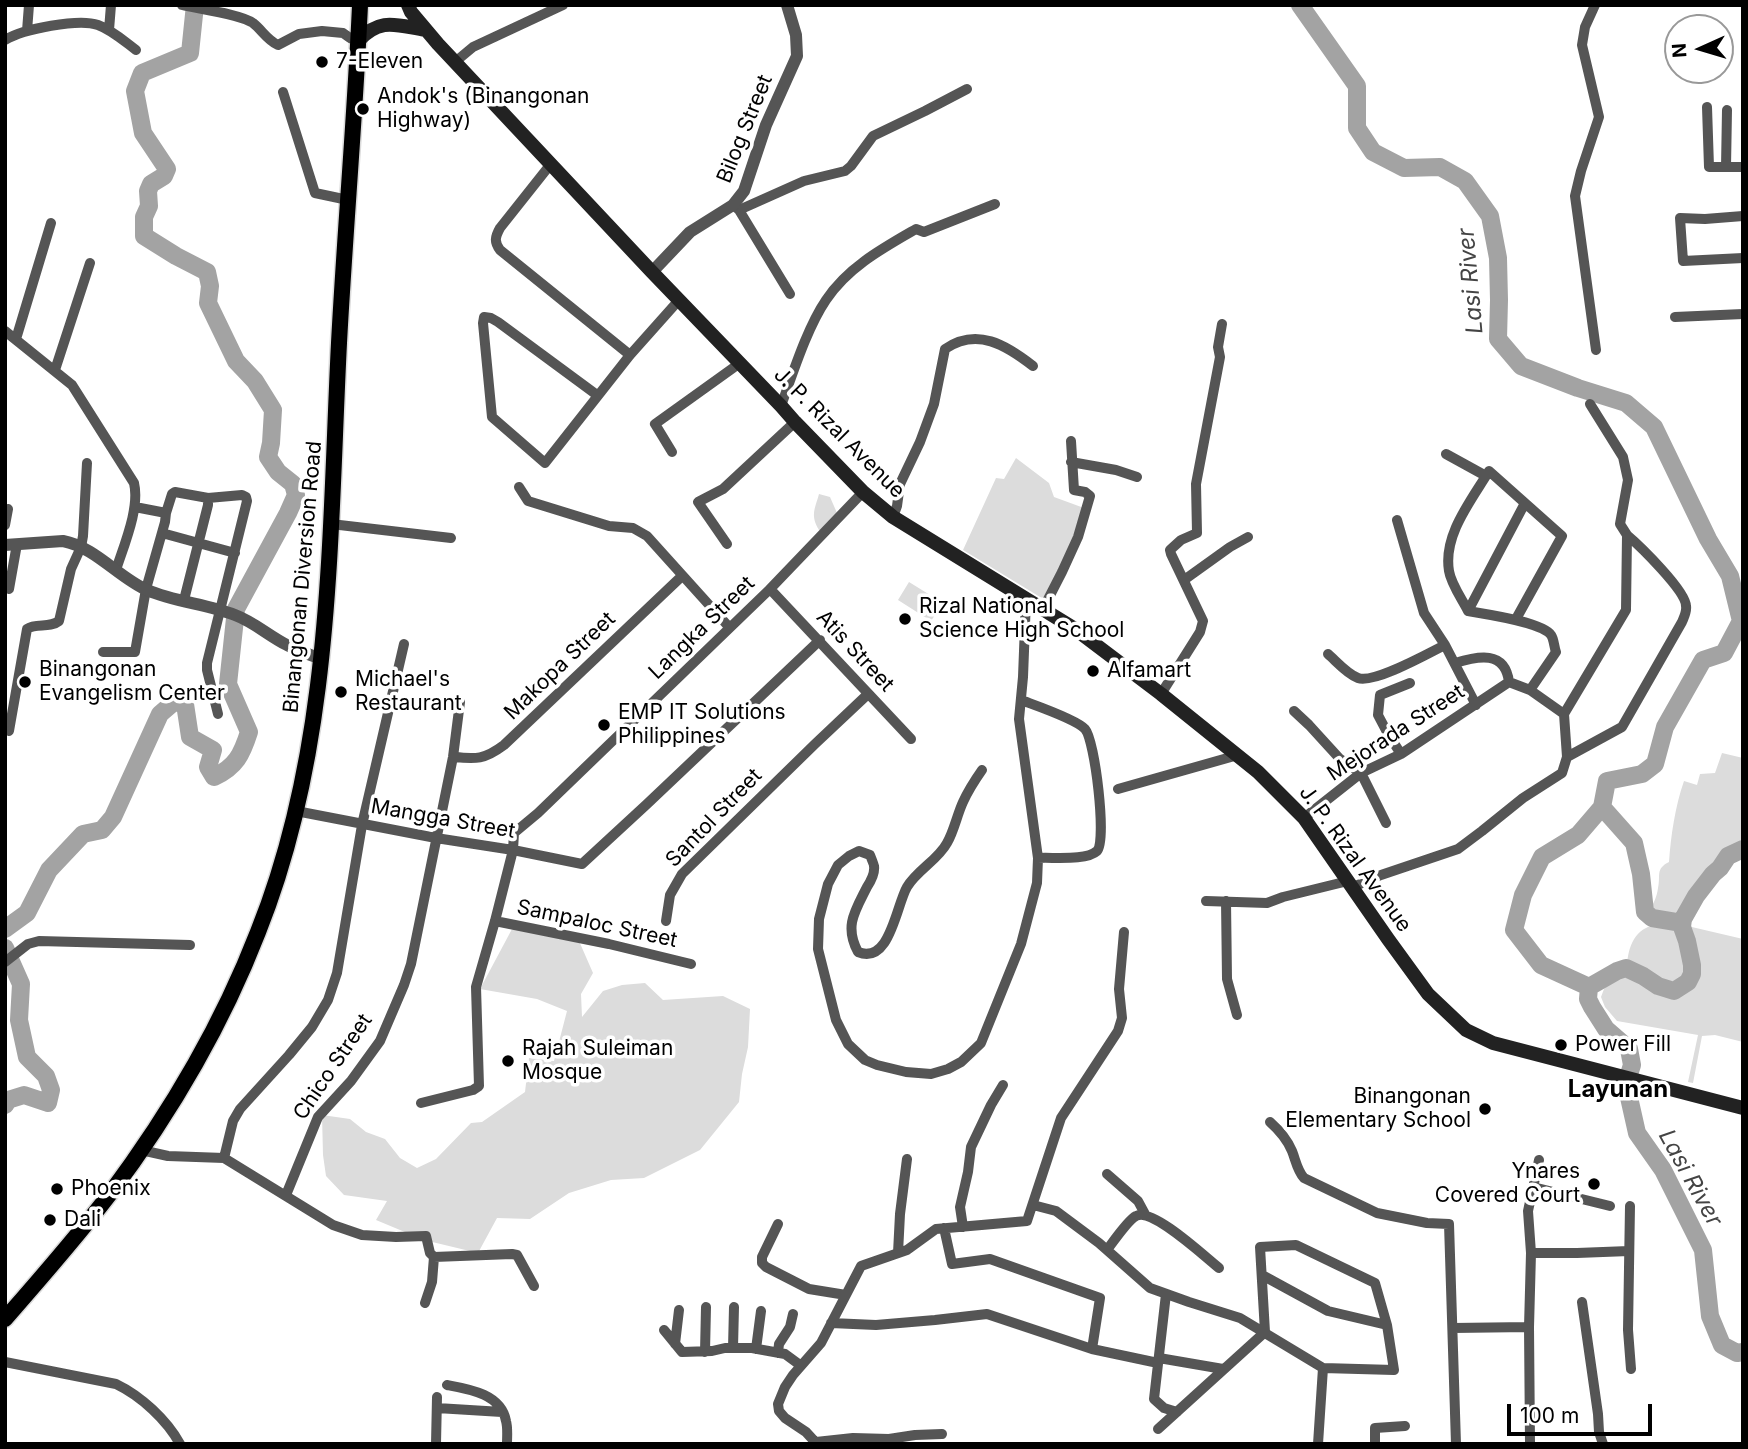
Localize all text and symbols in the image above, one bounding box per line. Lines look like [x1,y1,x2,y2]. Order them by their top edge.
north arrow [1664,14,1734,84]
text: N [1668,42,1692,58]
place label: 7-Eleven [336,49,423,75]
marker: 7-Eleven [314,54,330,70]
street label: Bilog Street [712,71,778,187]
place label: Andok's (Binangonan Highway) [377,84,589,134]
marker: Andok's (Binangonan Highway) [355,101,371,117]
water label: Lasi River [1453,227,1489,335]
street label: J. P. Rizal Avenue [768,362,910,504]
street label: Binangonan Diversion Road [279,440,327,714]
street label: Langka Street [644,571,760,685]
place label: Rizal National Science High School [919,594,1124,644]
street label: Atis Street [811,605,899,697]
street label: Makopa Street [499,607,621,725]
marker: Rizal National Science High School [897,611,913,627]
place label: Binangonan Evangelism Center [39,657,225,707]
place label: Alfamart [1107,658,1191,684]
marker: Alfamart [1085,663,1101,679]
place label: Michael's Restaurant [355,667,462,717]
marker: Binangonan Evangelism Center [17,674,33,690]
street label: Mejorada Street [1323,679,1469,787]
marker: Michael's Restaurant [333,684,349,700]
place label: EMP IT Solutions Philippines [618,700,786,750]
marker: EMP IT Solutions Philippines [596,717,612,733]
street label: Santol Street [661,764,767,872]
street label: J. P. Rizal Avenue [1293,781,1417,937]
street label: Mangga Street [369,794,517,844]
street label: Sampaloc Street [514,895,680,953]
street label: Chico Street [288,1009,378,1125]
place label: Power Fill [1575,1032,1671,1058]
place label: Rajah Suleiman Mosque [522,1036,673,1086]
marker: Power Fill [1553,1037,1569,1053]
marker: Rajah Suleiman Mosque [500,1053,516,1069]
district label: Layunan [1568,1076,1668,1104]
place label: Binangonan Elementary School [1285,1084,1471,1134]
marker: Binangonan Elementary School [1477,1101,1493,1117]
water label: Lasi River [1652,1125,1728,1231]
place label: Ynares Covered Court [1435,1159,1580,1209]
place label: Phoenix [71,1176,151,1202]
marker: Ynares Covered Court [1586,1176,1602,1192]
marker: Phoenix [49,1181,65,1197]
place label: Dali [64,1207,101,1233]
marker: Dali [42,1212,58,1228]
scale bar [1510,1390,1655,1434]
text: 100 m [1520,1403,1579,1428]

